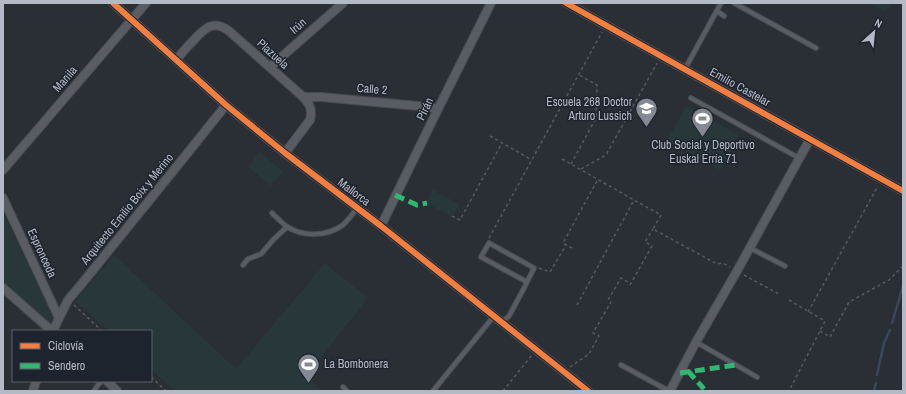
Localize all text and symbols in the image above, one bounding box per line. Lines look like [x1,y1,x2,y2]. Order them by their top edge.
north arrow [854,12,894,52]
street label: Irún [286,14,310,38]
text: N [872,15,885,31]
street label: Plazuela [254,35,293,73]
street label: Manila [49,62,81,95]
street label: Emilio Castelar [707,64,774,111]
street label: Calle 2 [356,80,388,98]
place label: Escuela 268 Doctor Arturo Lussich [546,94,633,124]
street label: Pirán [413,95,437,123]
school or university icon: Escuela 268 Doctor Arturo Lussich [634,96,660,129]
sports icon: Club Social y Deportivo Euskal Erría 71 [690,105,716,138]
place label: Club Social y Deportivo Euskal Erría 71 [651,137,755,167]
street label: Arquitecto Emilio Boix y Merino [76,150,177,269]
street label: Mallorca [334,174,374,210]
street label: Espronceda [24,226,61,281]
legend [12,330,152,382]
text: Ciclovía [48,338,84,354]
sports icon: La Bombonera [295,351,321,384]
place label: La Bombonera [324,356,389,372]
text: Sendero [48,358,85,374]

